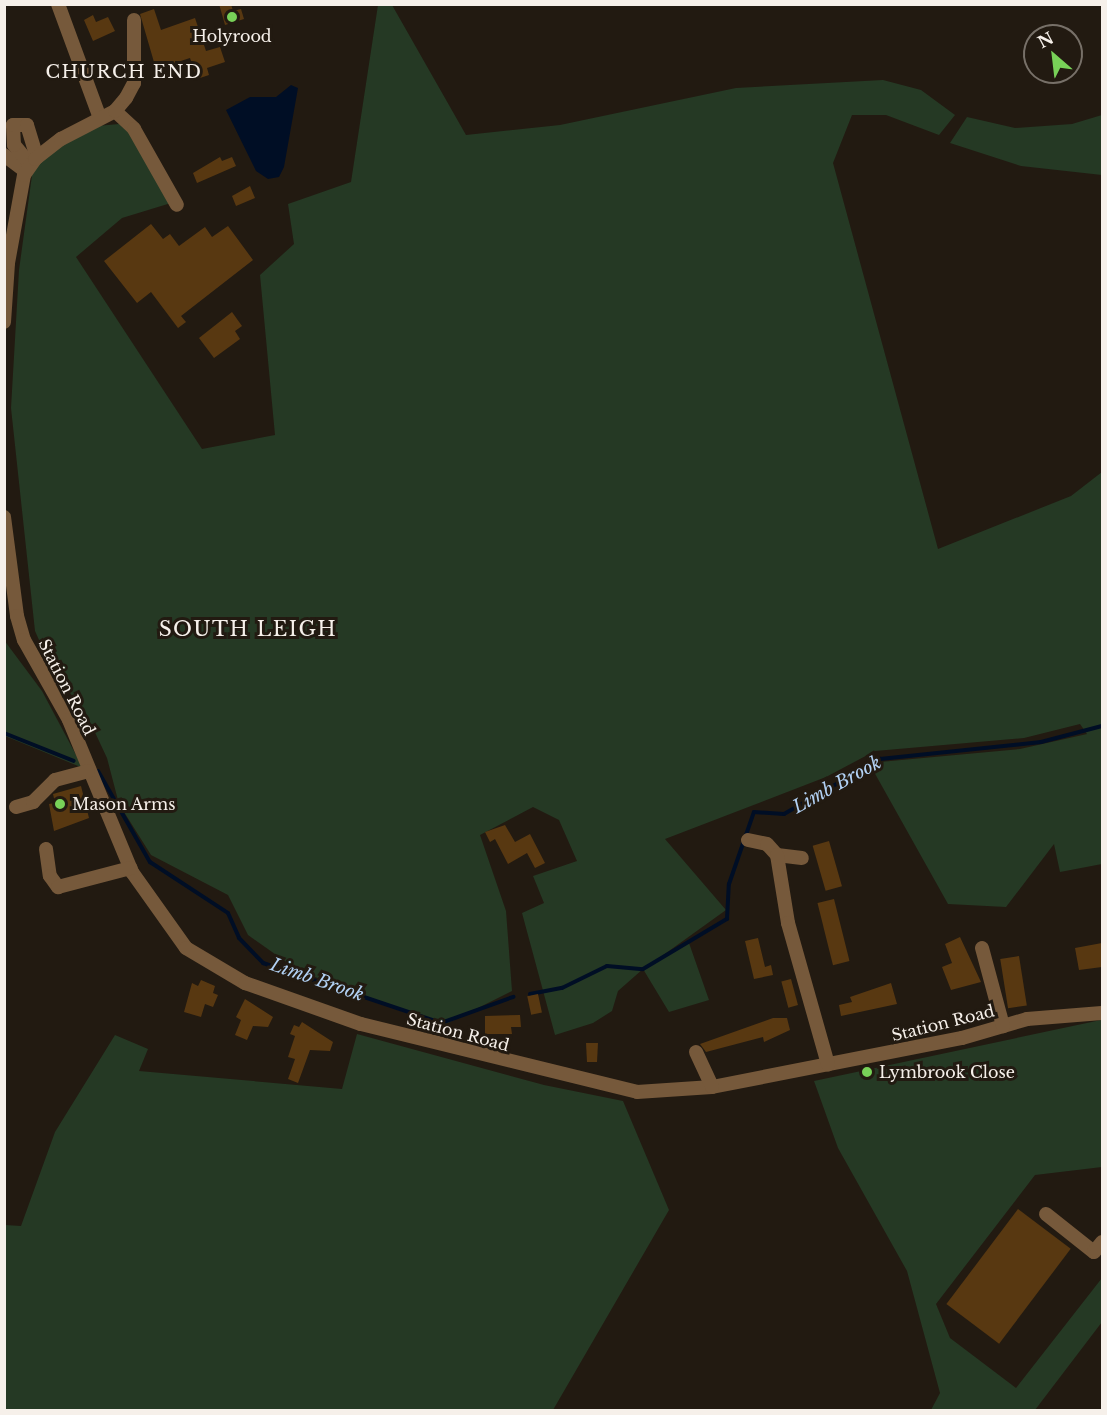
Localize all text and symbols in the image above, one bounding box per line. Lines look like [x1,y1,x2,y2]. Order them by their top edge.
marker: Holyrood [225,10,239,24]
north arrow [1023,24,1083,84]
place label: Holyrood [192,26,272,46]
text: N [1034,28,1057,52]
district label: CHURCH END [45,61,203,83]
district label: SOUTH LEIGH [159,617,337,641]
street label: Station Road [35,636,99,738]
water label: Limb Brook [789,752,885,818]
place label: Mason Arms [72,794,176,814]
marker: Mason Arms [53,797,67,811]
water label: Limb Brook [267,954,367,1006]
street label: Station Road [890,1001,996,1045]
street label: Station Road [405,1009,511,1055]
place label: Lymbrook Close [879,1062,1015,1082]
marker: Lymbrook Close [860,1065,874,1079]

